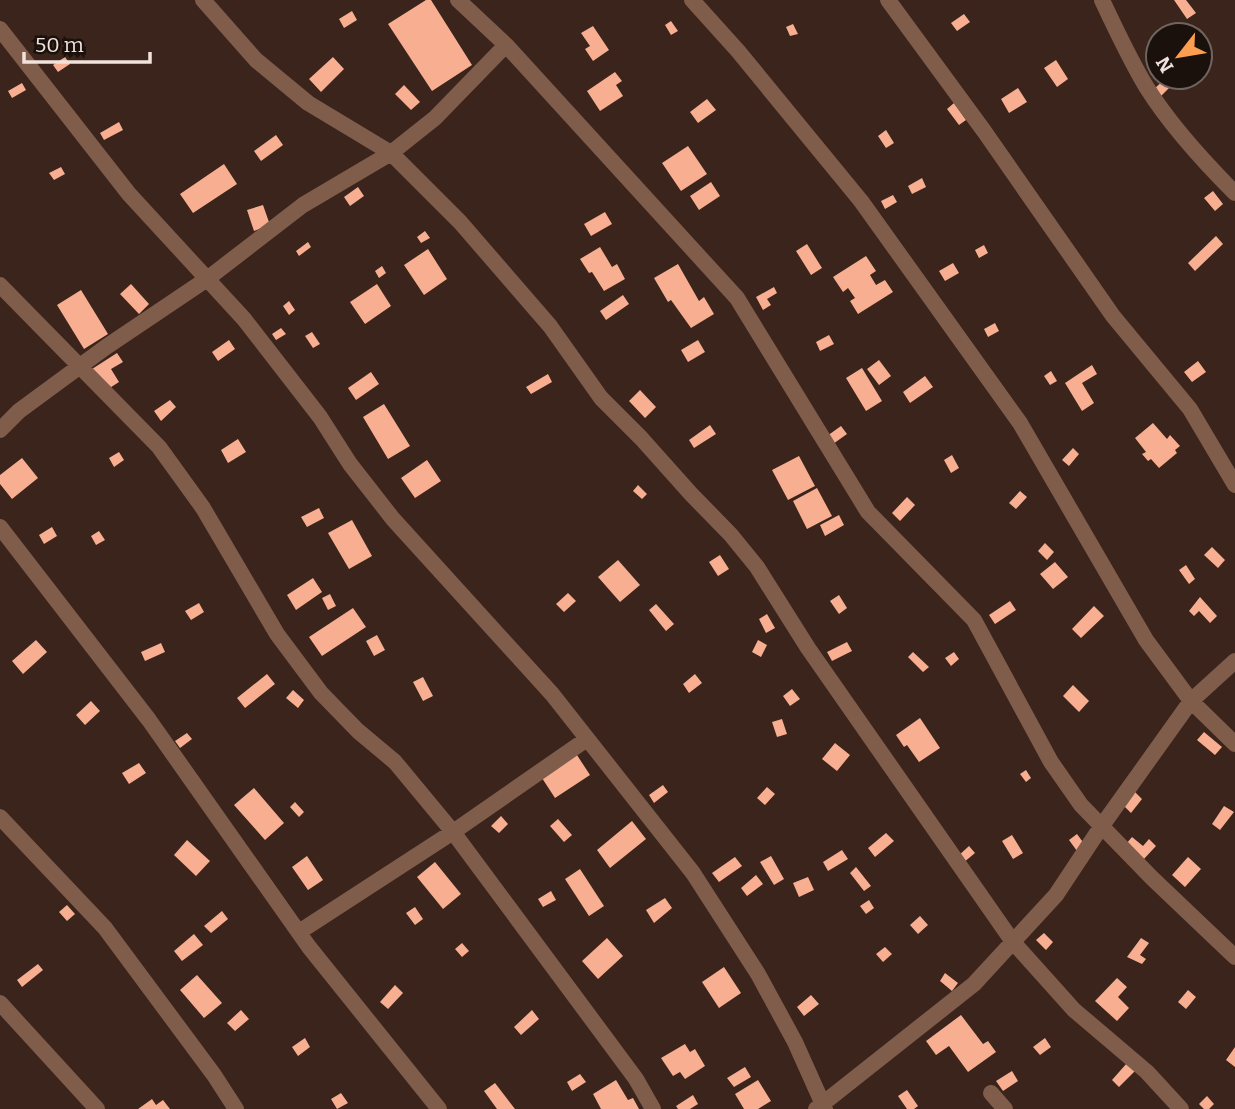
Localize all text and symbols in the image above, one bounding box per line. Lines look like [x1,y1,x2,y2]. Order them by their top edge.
scale bar [24,21,150,65]
north arrow [1144,21,1214,91]
text: 50 m [35,32,84,58]
text: N [1151,52,1178,77]

